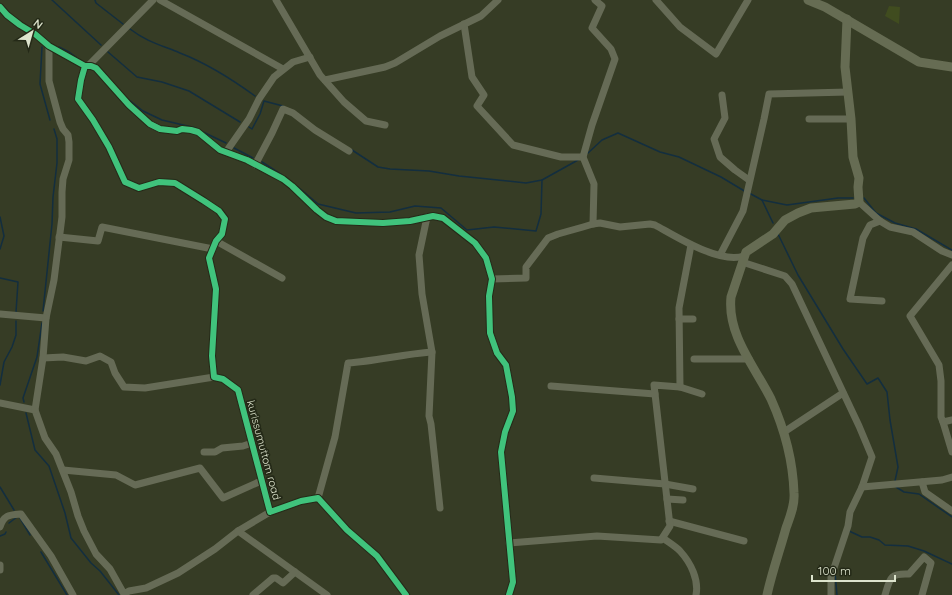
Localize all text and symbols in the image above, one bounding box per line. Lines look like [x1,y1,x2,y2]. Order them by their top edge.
north arrow [12,12,52,52]
text: N [31,16,45,32]
street label: kurissumuttom road [244,399,284,501]
scale bar [812,557,895,583]
text: 100 m [818,563,851,578]

